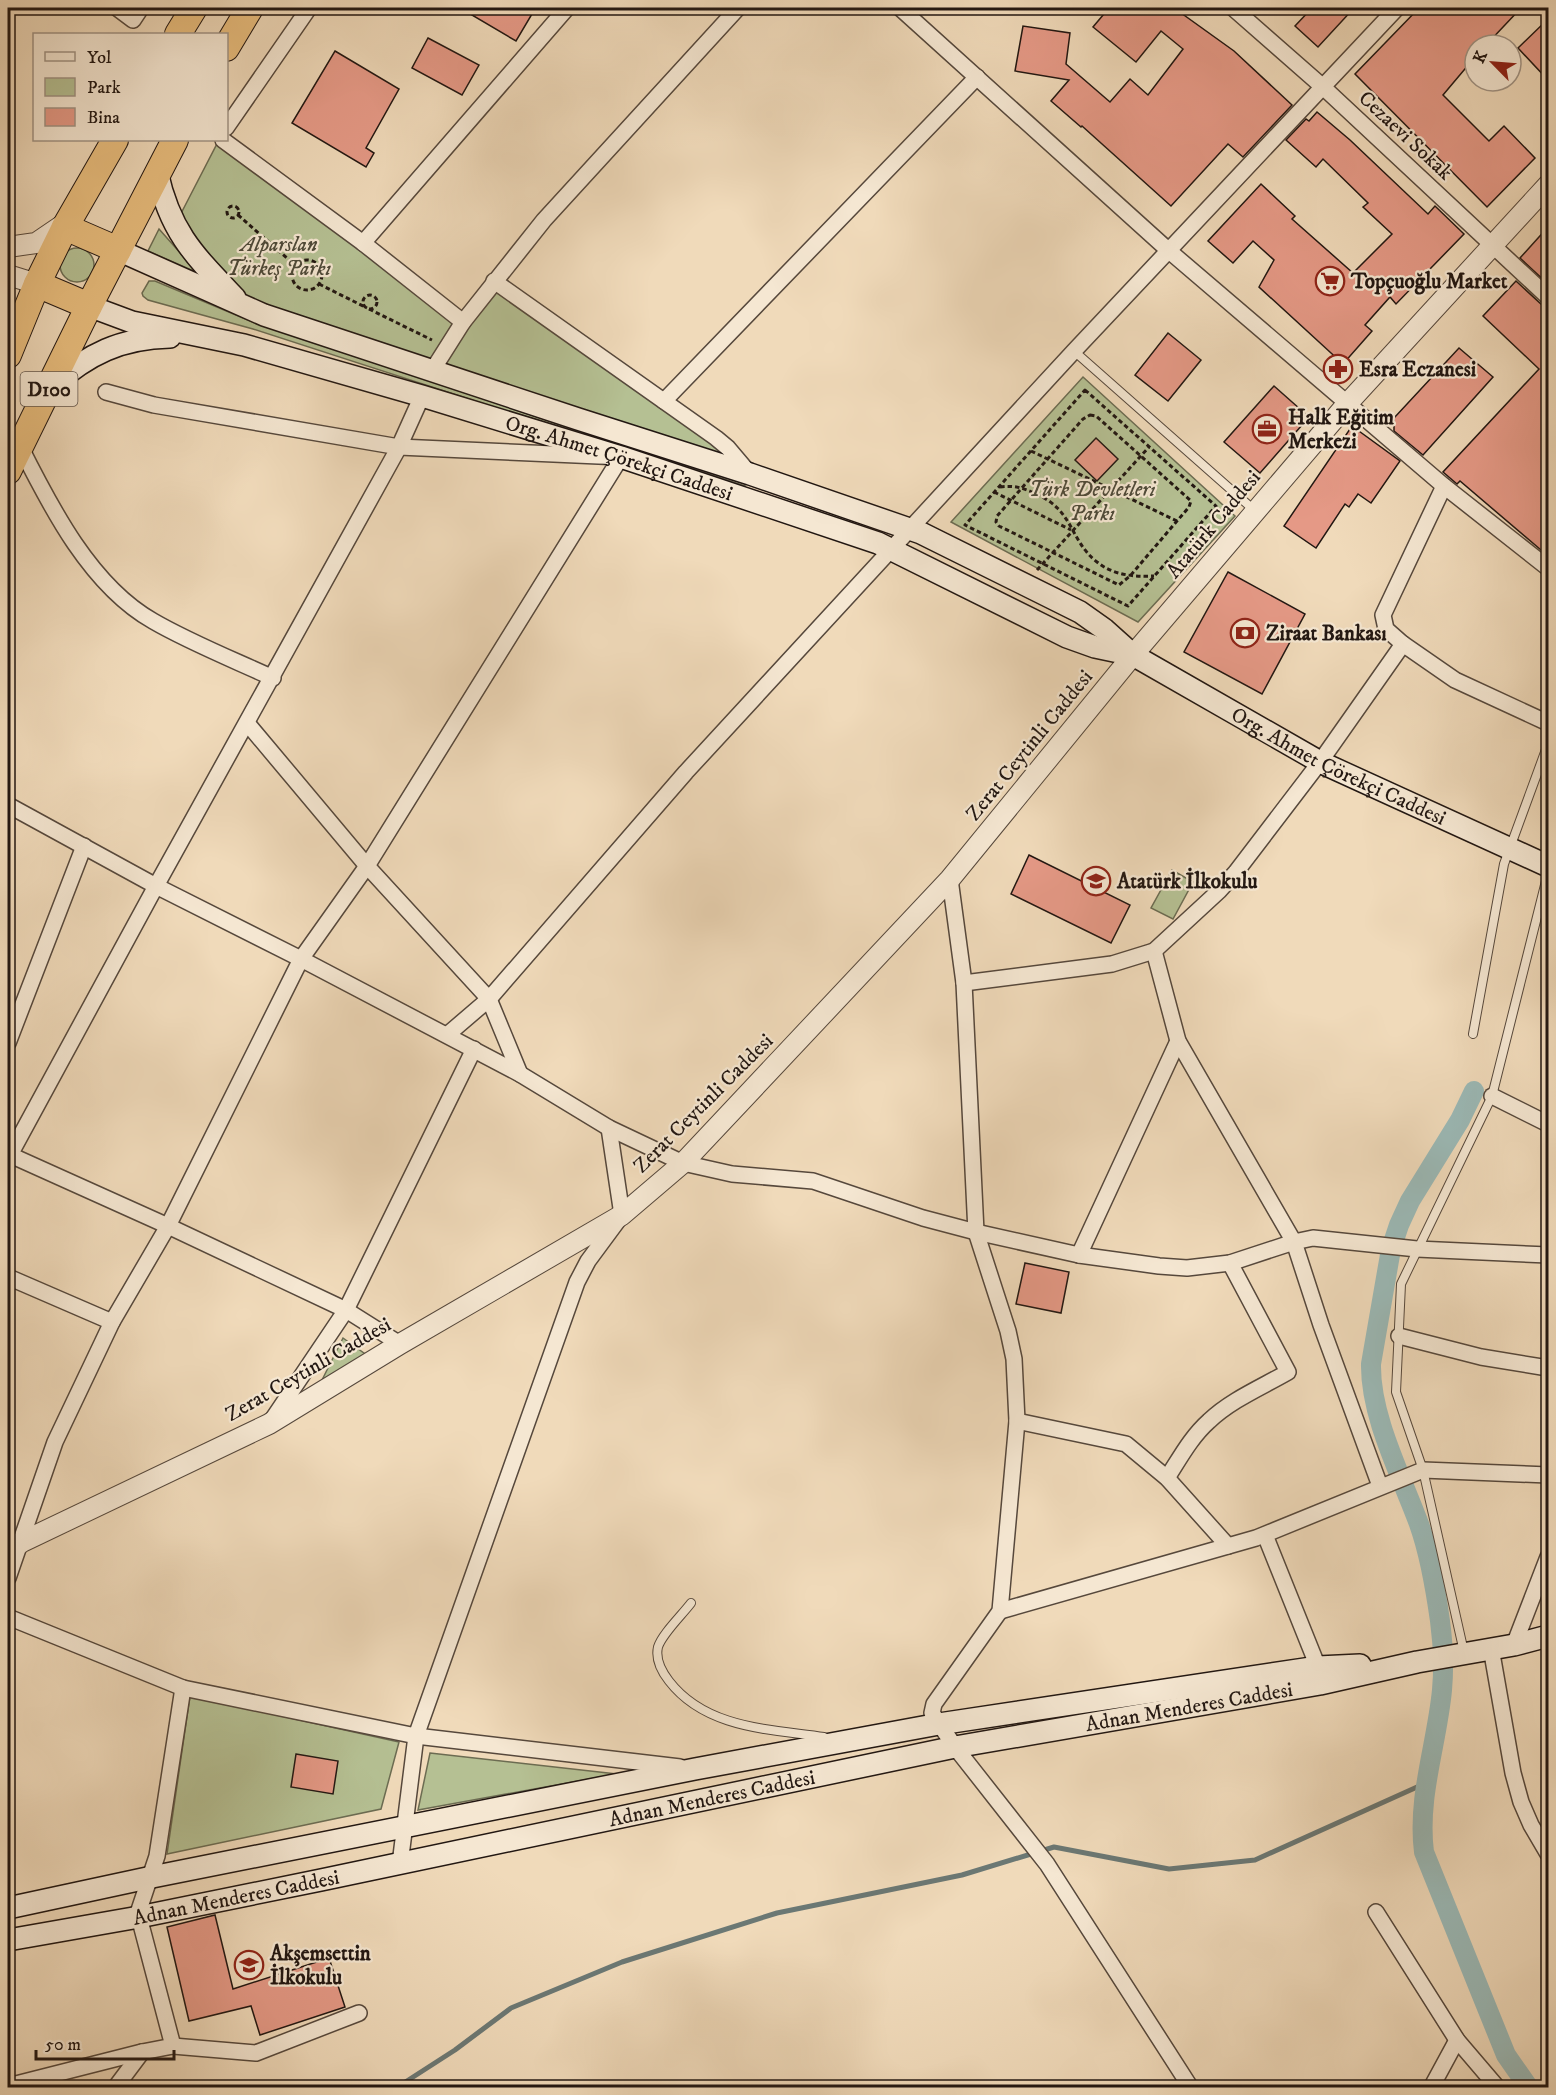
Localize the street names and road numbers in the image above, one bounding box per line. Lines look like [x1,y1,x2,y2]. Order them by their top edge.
street label: Cezaevi Sokak [1353,85,1458,186]
road number: D100 [20,372,78,406]
street label: Org. Ahmet Çörekçi Caddesi [502,410,736,507]
street label: Atatürk Caddesi [1161,465,1267,584]
street label: Zerat Ceytinli Caddesi [961,665,1099,827]
street label: Org. Ahmet Çörekçi Caddesi [1226,702,1450,832]
street label: Zerat Ceytinli Caddesi [628,1028,779,1179]
street label: Zerat Ceytinli Caddesi [221,1312,396,1428]
street label: Adnan Menderes Caddesi [1083,1677,1295,1738]
street label: Adnan Menderes Caddesi [607,1765,817,1833]
street label: Adnan Menderes Caddesi [131,1865,342,1932]

